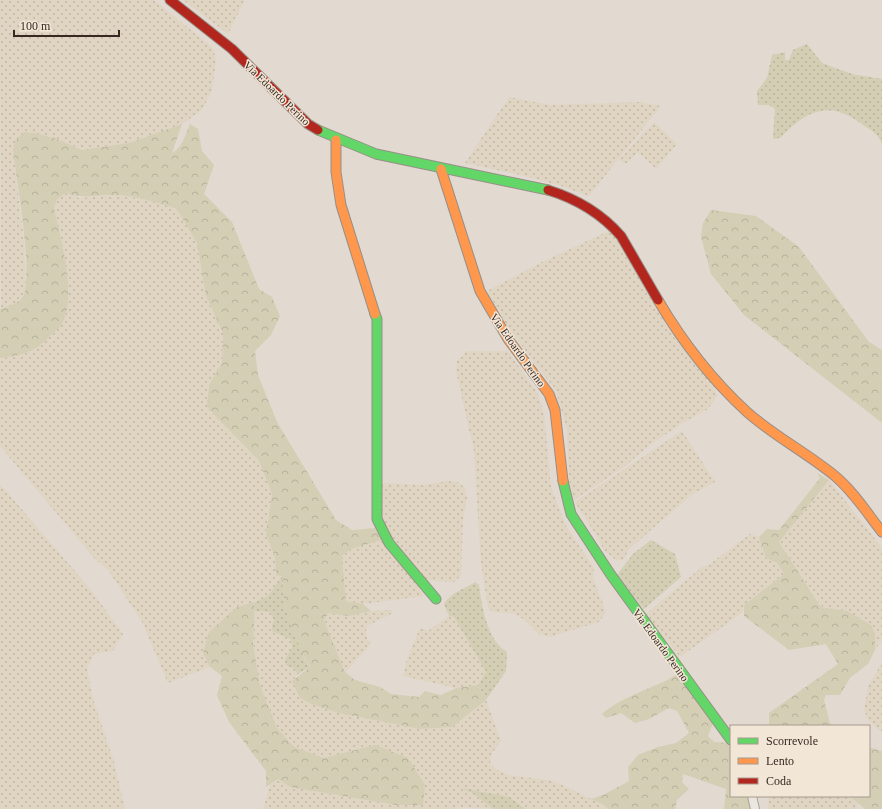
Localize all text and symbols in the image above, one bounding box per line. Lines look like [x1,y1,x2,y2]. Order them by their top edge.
scale bar [14,12,119,38]
text: 100 m [20,19,51,33]
street label: Via Edoardo Perino [242,59,313,128]
street label: Via Edoardo Perino [488,311,548,389]
street label: Via Edoardo Perino [631,606,692,684]
legend [730,725,870,797]
text: Scorrevole [766,734,818,748]
text: Lento [766,754,794,768]
text: Coda [766,774,792,788]

